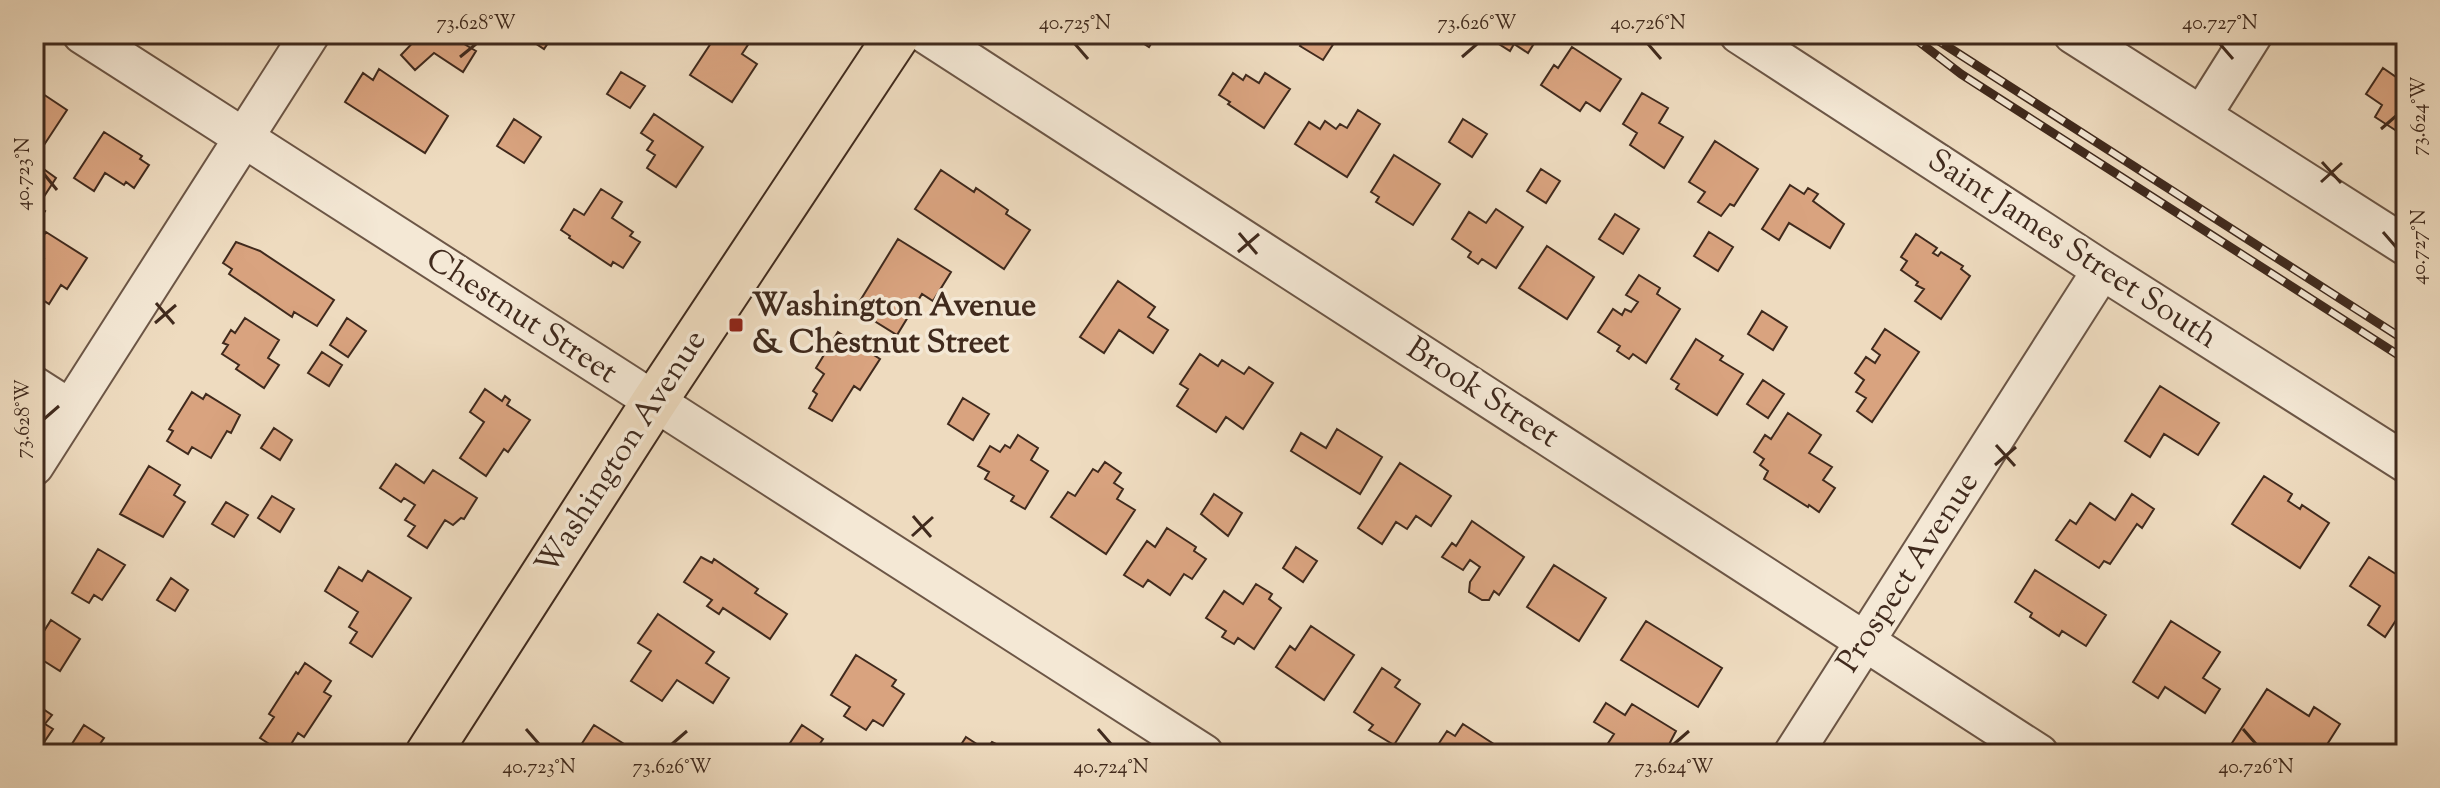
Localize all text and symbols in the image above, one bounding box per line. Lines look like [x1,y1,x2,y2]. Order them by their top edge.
text: 73.628°W [436,10,516,39]
text: 40.725°N [1039,10,1111,39]
text: 73.626°W [1437,10,1517,39]
text: 40.726°N [1610,10,1686,39]
text: 40.727°N [2182,10,2258,39]
text: 73.624°W [2406,76,2435,156]
text: 40.723°N [10,137,39,211]
street label: Saint James Street South [1918,139,2226,361]
text: 40.727°N [2406,209,2435,285]
street label: Chestnut Street [416,238,626,396]
place label: Washington Avenue & Chestnut Street [752,284,1036,367]
marker: Washington Avenue & Chestnut Street [727,316,745,334]
street label: Washington Avenue [525,321,719,585]
street label: Brook Street [1397,327,1567,461]
text: 73.628°W [10,379,39,459]
street label: Prospect Avenue [1827,463,1991,683]
text: 40.723°N [502,754,576,783]
text: 73.626°W [632,754,712,783]
text: 40.724°N [1073,754,1149,783]
text: 73.624°W [1634,754,1714,783]
text: 40.726°N [2218,754,2294,783]

